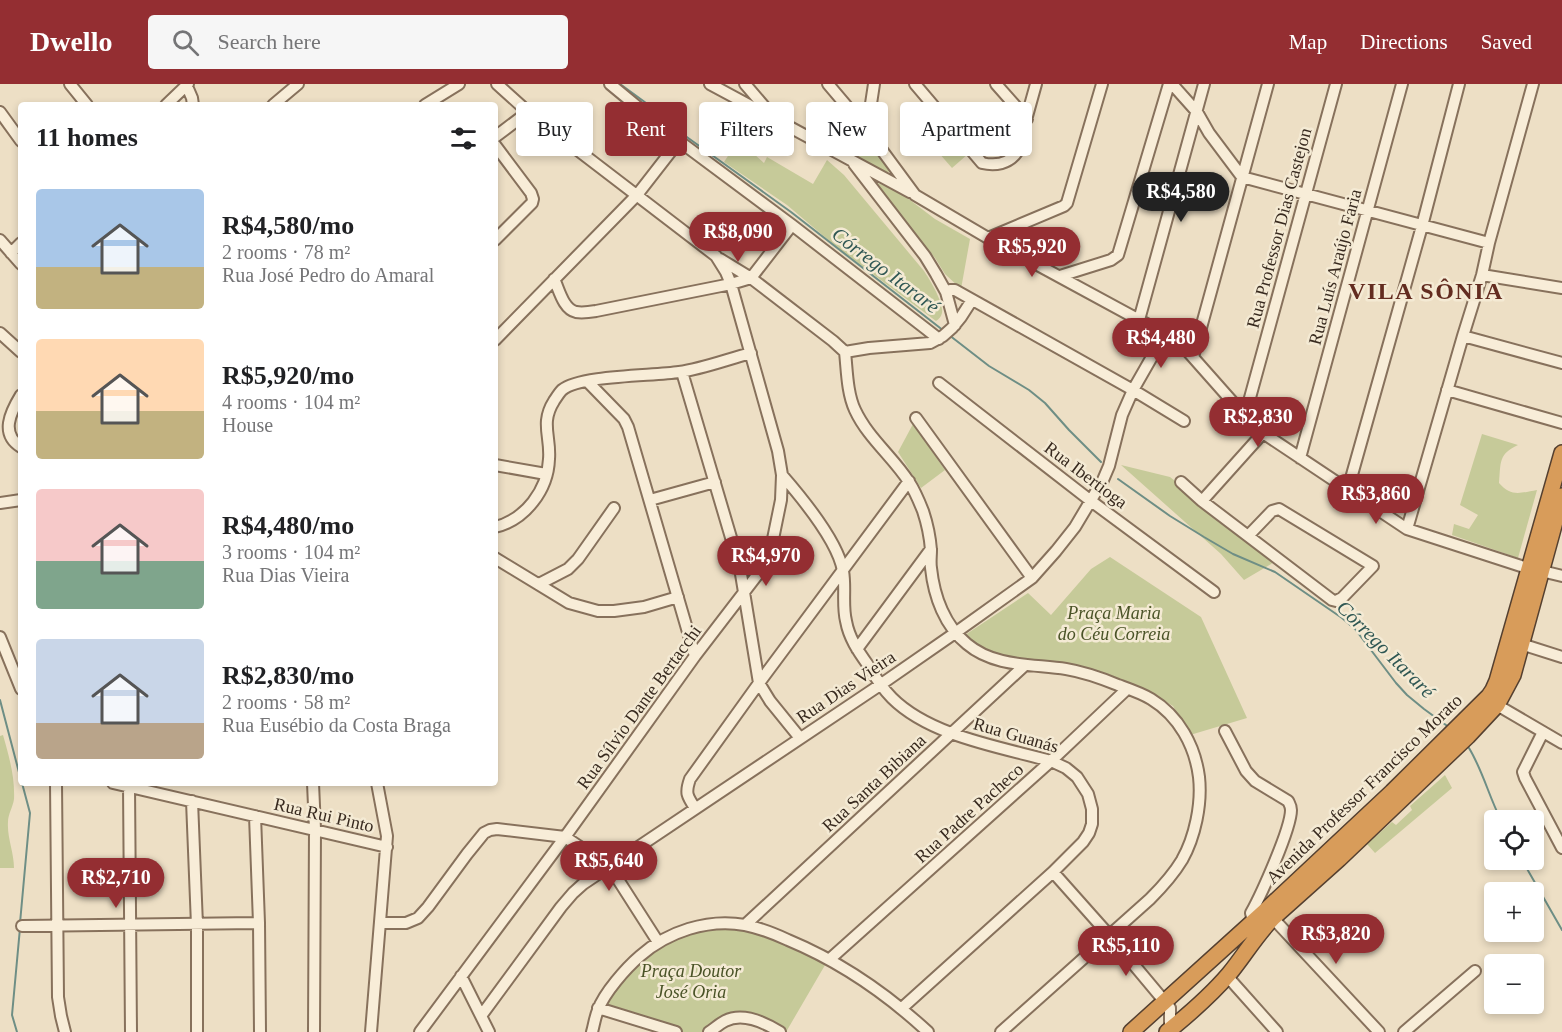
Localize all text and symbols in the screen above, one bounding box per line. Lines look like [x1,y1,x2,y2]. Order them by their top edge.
search box [148,15,568,69]
text: Dwello [30,26,112,57]
icon: search [169,26,202,59]
text: Search here [217,29,321,54]
text: Map [1289,30,1327,54]
text: Directions [1360,30,1448,54]
text: Saved [1481,30,1532,54]
chip: Buy [516,102,593,156]
chip: Rent [605,102,687,156]
chip: Filters [699,102,794,156]
chip: New [806,102,888,156]
chip: Apartment [900,102,1032,156]
icon: filters [447,122,480,155]
text: 11 homes [36,123,138,152]
street label: Rua Professor Dias Castejon [1243,126,1315,330]
pin: R$4,580 [1126,172,1236,223]
text: R$4,580 [1146,180,1216,202]
street label: Rua Luís Araújo Faria [1305,187,1365,347]
text: R$4,580/mo [222,211,354,240]
pin: R$8,090 [683,212,793,263]
icon: home [84,213,156,285]
text: R$8,090 [703,220,773,242]
water label: Córrego Itararé [827,222,945,319]
pin: R$5,920 [977,227,1087,278]
text: R$5,920 [997,235,1067,257]
text: 2 rooms · 78 m² [222,241,350,263]
text: Rua José Pedro do Amaral [222,264,434,286]
district label: VILA SÔNIA [1348,278,1504,304]
pin: R$4,480 [1106,318,1216,369]
text: R$4,480 [1126,326,1196,348]
text: R$5,920/mo [222,361,354,390]
icon: home [84,363,156,435]
text: 4 rooms · 104 m² [222,391,360,413]
pin: R$2,830 [1203,397,1313,448]
text: R$2,830 [1223,405,1293,427]
text: House [222,414,273,436]
street label: Rua Ibertioga [1041,437,1131,513]
pin: R$3,860 [1321,474,1431,525]
text: R$3,860 [1341,482,1411,504]
text: R$4,480/mo [222,511,354,540]
icon: home [84,513,156,585]
pin: R$4,970 [711,536,821,587]
text: 3 rooms · 104 m² [222,541,360,563]
text: R$4,970 [731,544,801,566]
text: Rua Dias Vieira [222,564,349,586]
water label: Córrego Itararé [1332,596,1440,704]
park label: Praça Maria do Céu Correia [1058,603,1170,644]
street label: Rua Sílvio Dante Bertacchi [573,621,705,793]
street label: Rua Dias Vieira [793,647,899,727]
text: R$2,830/mo [222,661,354,690]
icon: home [84,663,156,735]
street label: Avenida Professor Francisco Morato [1262,690,1466,888]
text: 2 rooms · 58 m² [222,691,350,713]
street label: Rua Guanás [971,713,1061,757]
text: Rua Eusébio da Costa Braga [222,714,451,736]
street label: Rua Santa Bibiana [818,730,930,836]
street label: Rua Padre Pacheco [911,759,1027,867]
street label: Rua Rui Pinto [272,794,376,836]
map controls [1484,810,1544,1014]
button: locate [1484,810,1544,870]
pin: R$5,640 [554,841,664,892]
text: R$5,640 [574,849,644,871]
pin: R$2,710 [61,858,171,909]
text: R$2,710 [81,866,151,888]
button: + [1484,882,1544,942]
pin: R$3,820 [1281,914,1391,965]
text: R$3,820 [1301,922,1371,944]
pin: R$5,110 [1071,926,1181,977]
text: R$5,110 [1092,934,1160,956]
button: − [1484,954,1544,1014]
park label: Praça Doutor José Oria [640,961,742,1002]

